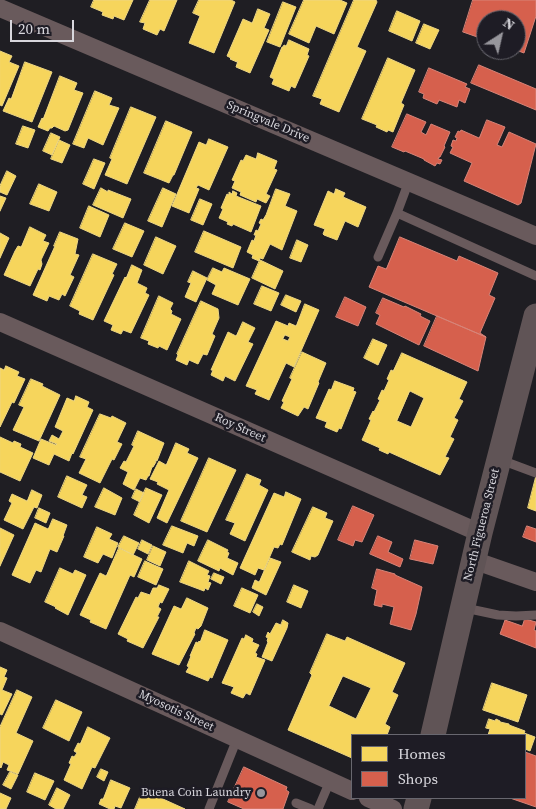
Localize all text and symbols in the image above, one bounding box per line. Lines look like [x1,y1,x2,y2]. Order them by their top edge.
scale bar [12,10,76,42]
north arrow [476,10,526,60]
text: N [499,12,519,35]
text: 20 m [18,18,50,39]
street label: Springvale Drive [224,98,312,146]
street label: Roy Street [212,410,268,446]
street label: North Figueroa Street [461,467,503,583]
street label: Myosotis Street [136,687,216,735]
legend [351,734,526,799]
text: Homes [398,743,445,764]
text: Shops [398,768,438,789]
place label: Buena Coin Laundry [141,786,251,800]
marker: Buena Coin Laundry [255,787,267,799]

